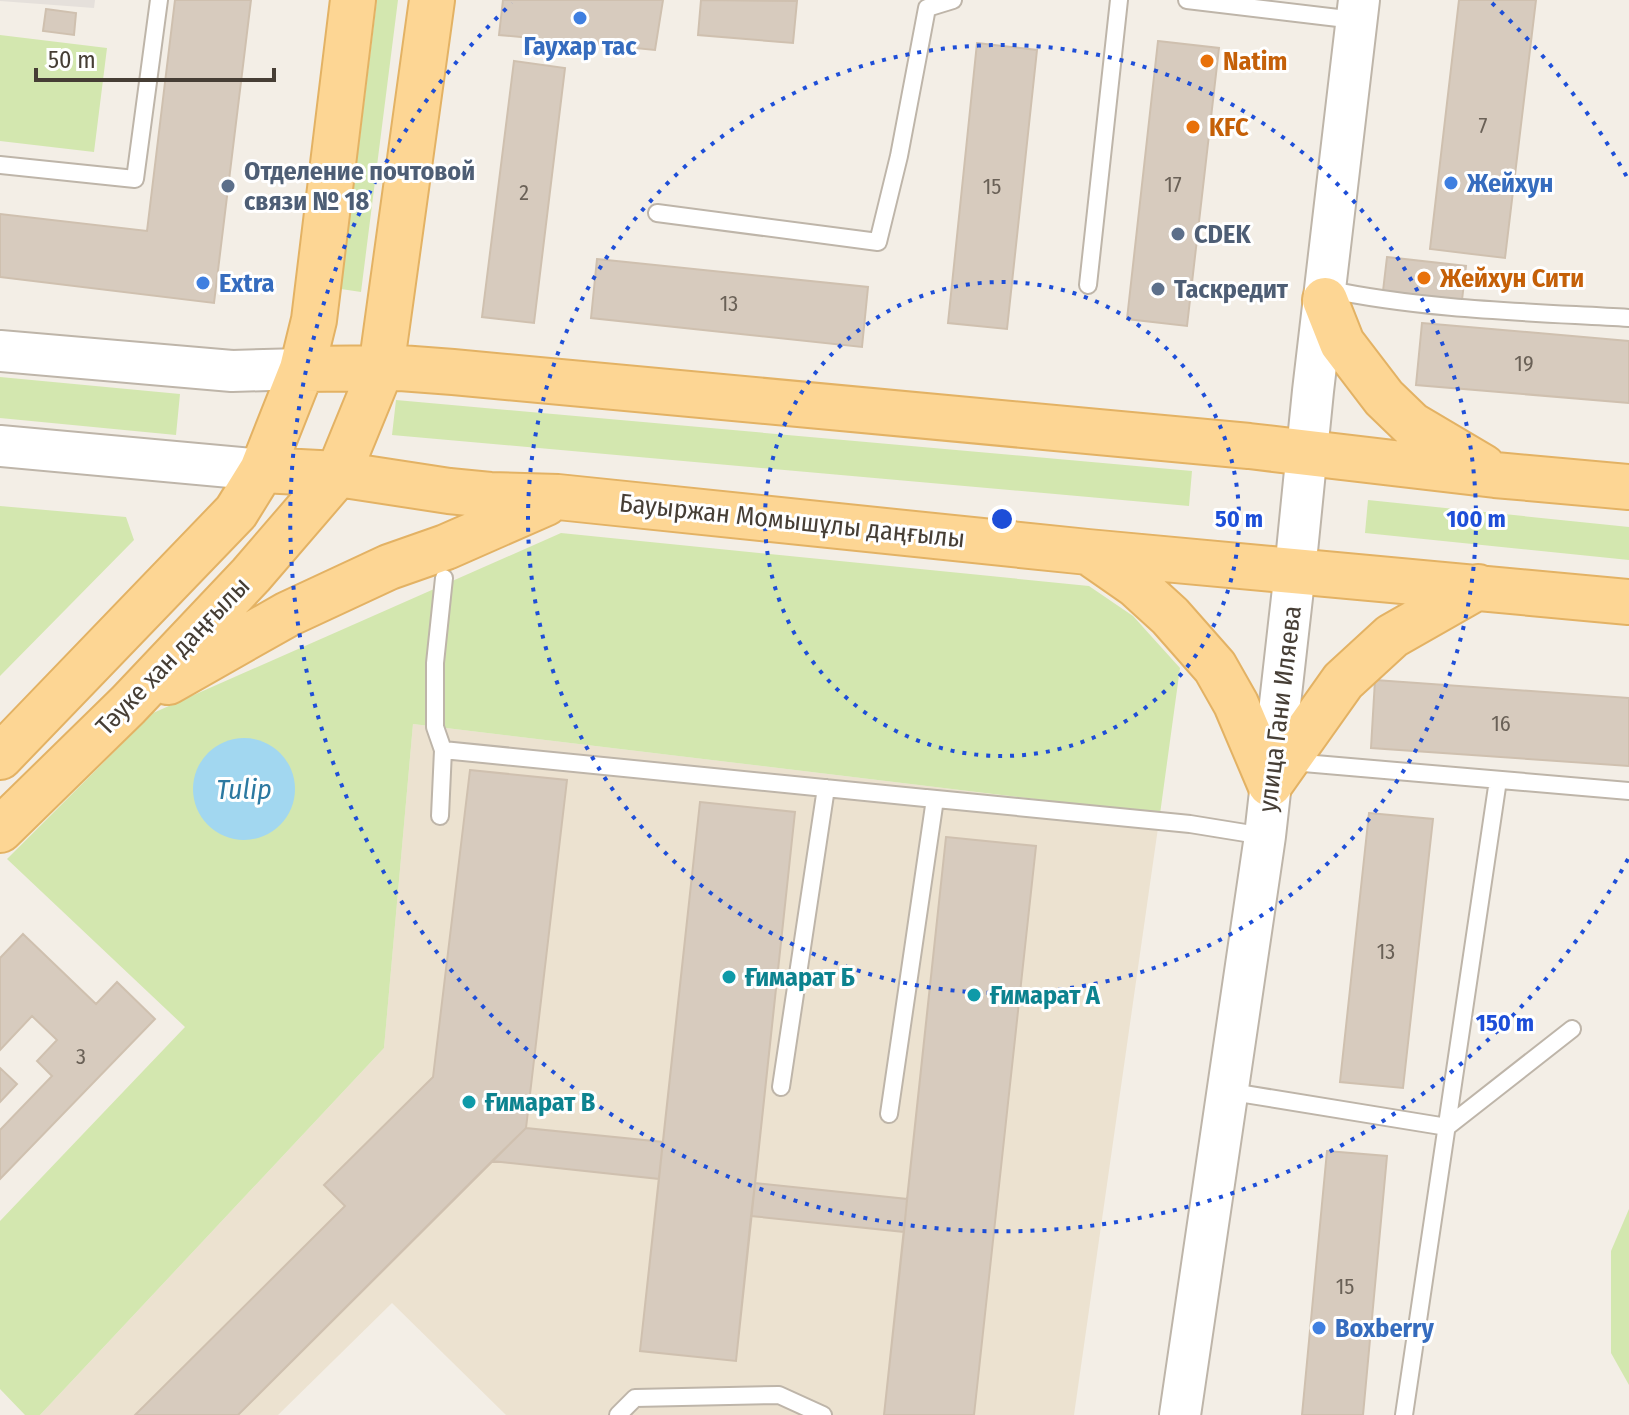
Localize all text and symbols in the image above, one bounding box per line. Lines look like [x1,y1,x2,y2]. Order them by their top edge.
marker: Гаухар тас [571,9,589,27]
place label: Гаухар тас [523,31,637,62]
scale bar [36,32,274,82]
text: 50 m [48,46,96,74]
place label: Natim [1223,46,1287,77]
marker: Natim [1198,52,1216,70]
place label: KFC [1209,112,1249,143]
house number: 7 [1479,112,1488,139]
marker: KFC [1184,118,1202,136]
place label: Отделение почтовой связи № 18 [244,156,475,217]
place label: Жейхун [1466,168,1553,199]
house number: 17 [1164,171,1182,198]
house number: 15 [983,173,1001,200]
marker: Жейхун [1442,174,1460,192]
marker: Отделение почтовой связи № 18 [219,177,237,195]
house number: 2 [519,179,529,206]
place label: CDEK [1194,219,1251,250]
marker: CDEK [1169,225,1187,243]
place label: Жейхун Сити [1439,263,1584,294]
place label: Extra [219,268,274,299]
marker: Жейхун Сити [1415,269,1433,287]
marker: Extra [194,274,212,292]
place label: Таскредит [1174,274,1289,305]
marker: Таскредит [1149,280,1167,298]
house number: 13 [720,290,738,317]
house number: 19 [1514,350,1534,377]
street label: Бауыржан Момышұлы даңғылы [618,487,966,555]
centre of rings [988,505,1016,533]
text: 50 m [1215,505,1263,533]
text: 100 m [1446,505,1506,533]
street label: Тәуке хан даңғылы [90,571,256,741]
street label: улица Гани Иляева [1252,604,1308,814]
house number: 16 [1491,710,1511,737]
water label: Tulip [216,773,272,806]
house number: 13 [1377,938,1395,965]
place label: Ғимарат Б [744,962,855,993]
marker: Ғимарат Б [720,968,738,986]
place label: Ғимарат А [989,980,1101,1011]
marker: Ғимарат А [965,986,983,1004]
text: 150 m [1476,1009,1534,1037]
house number: 3 [76,1043,86,1070]
place label: Ғимарат В [484,1087,596,1118]
marker: Ғимарат В [460,1093,478,1111]
house number: 15 [1336,1273,1354,1300]
place label: Boxberry [1335,1313,1435,1344]
marker: Boxberry [1310,1319,1328,1337]

